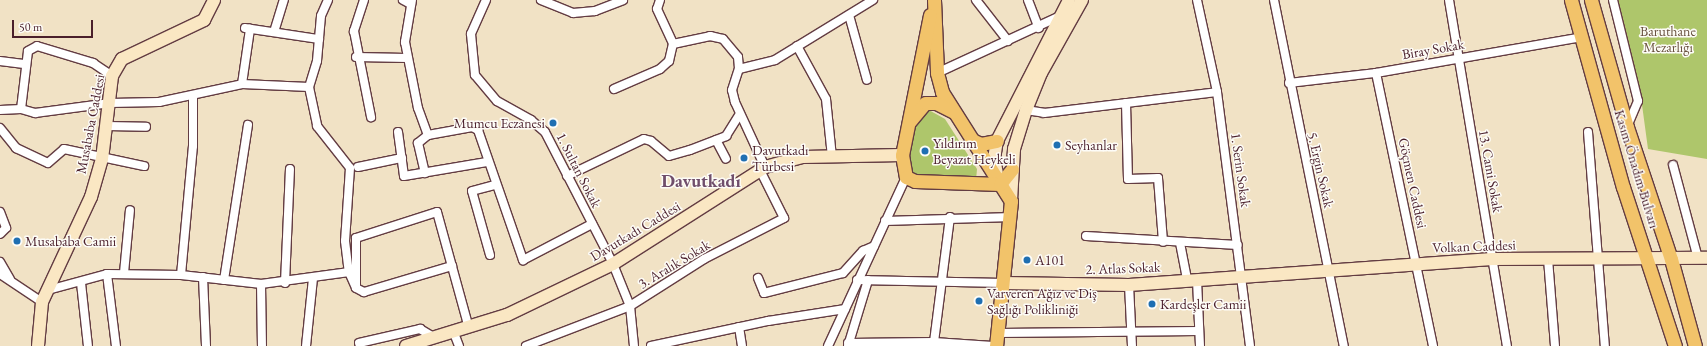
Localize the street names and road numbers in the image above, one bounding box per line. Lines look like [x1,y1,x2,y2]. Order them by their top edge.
street label: Biray Sokak [1401,35,1465,63]
street label: Musababa Caddesi [72,73,108,175]
street label: Kasım Önadım Bulvarı [1611,108,1663,230]
street label: 13. Cami Sokak [1475,128,1507,214]
street label: 1. Sultan Sokak [553,130,605,210]
street label: 5. Ergin Sokak [1304,131,1338,209]
street label: 1. Serin Sokak [1227,132,1255,208]
street label: Göçmen Caddesi [1395,136,1431,230]
street label: Davutkadı Caddesi [587,197,683,265]
street label: 3. Aralık Sokak [635,236,713,292]
street label: Volkan Caddesi [1432,236,1516,256]
street label: 2. Atlas Sokak [1085,258,1161,278]

